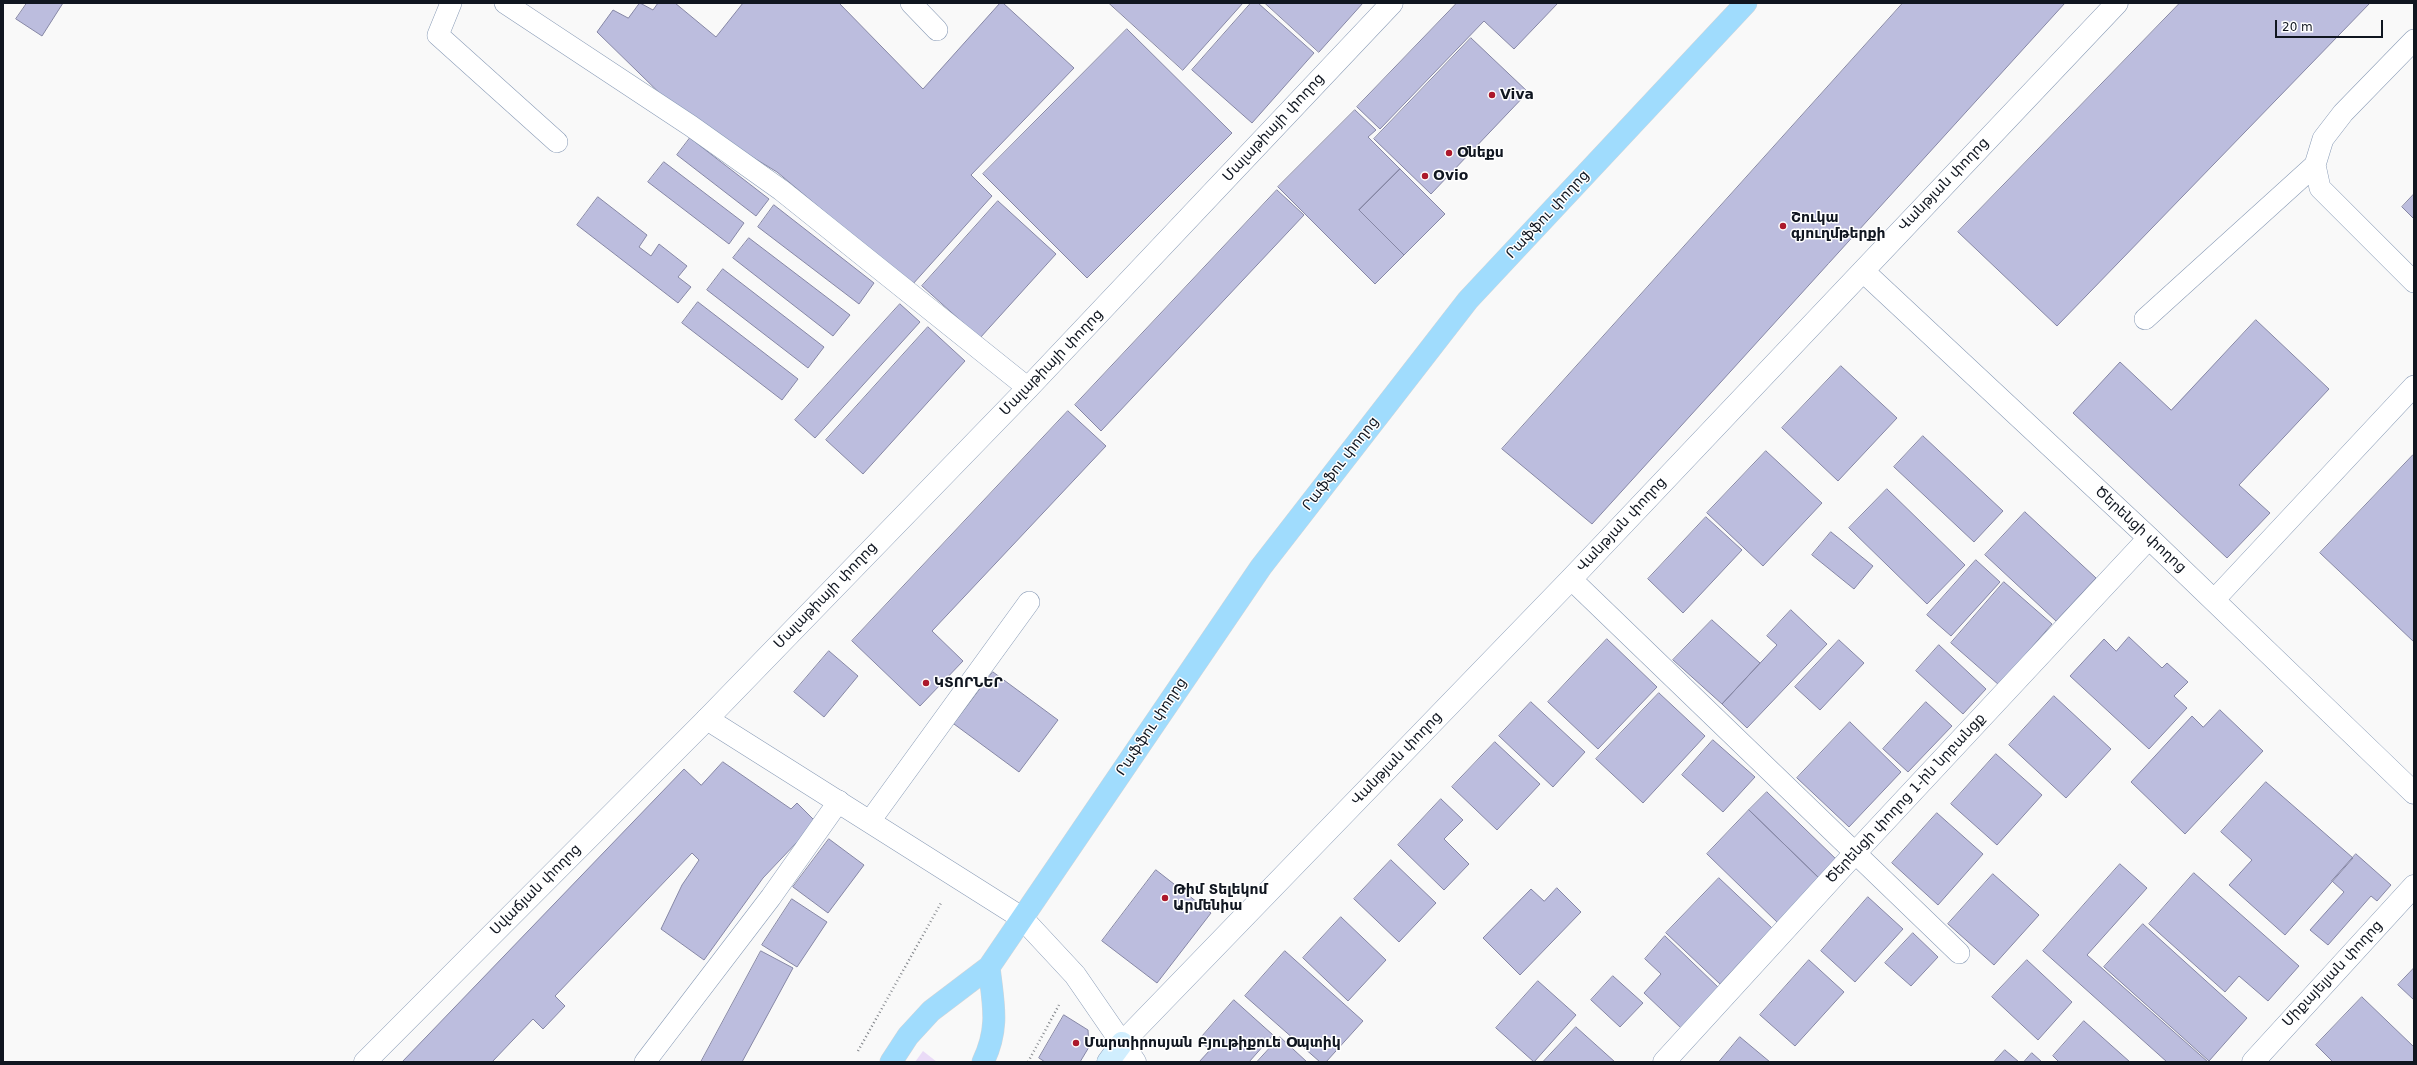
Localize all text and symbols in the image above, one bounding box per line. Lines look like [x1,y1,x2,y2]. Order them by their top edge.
scale bar [2277,12,2385,38]
text: 20 m [2282,20,2313,34]
street label: Մալաթիայի փողոց [1220,71,1328,185]
place label: Viva [1500,87,1534,103]
marker: Viva [1487,90,1497,100]
street label: Վանթյան փողոց [1895,135,1993,235]
place label: Օնեքս [1457,145,1504,161]
marker: Օնեքս [1444,148,1454,158]
street label: Րաֆֆու փողոց [1503,167,1593,263]
place label: Ovio [1433,168,1468,184]
marker: Ovio [1420,171,1430,181]
place label: Շուկա գյուղմթերքի [1791,210,1886,242]
marker: Շուկա գյուղմթերքի [1778,221,1788,231]
street label: Մալաթիայի փողոց [997,306,1107,420]
street label: Րաֆֆու փողոց [1299,414,1383,514]
street label: Վանթյան փողոց [1574,474,1670,576]
street label: Ծերենցի փողոց [2091,483,2189,577]
street label: Մալաթիայի փողոց [771,539,881,653]
place label: ԿՏՈՐՆԵՐ [934,675,1003,691]
street label: Րաֆֆու փողոց [1113,675,1191,779]
marker: ԿՏՈՐՆԵՐ [921,678,931,688]
street label: Վանթյան փողոց [1348,709,1446,809]
street label: Ծերենցի փողոց 1-ին նրբանցք [1823,710,1989,888]
street label: Սվաճյան փողոց [487,841,585,939]
place label: Թիմ Տելեկոմ Արմենիա [1173,882,1268,914]
marker: Թիմ Տելեկոմ Արմենիա [1160,893,1170,903]
street label: Միքայելյան փողոց [2280,917,2386,1031]
place label: Մարտիրոսյան Բյութիքուե Օպտիկ [1084,1035,1341,1051]
marker: Մարտիրոսյան Բյութիքուե Օպտիկ [1071,1038,1081,1048]

